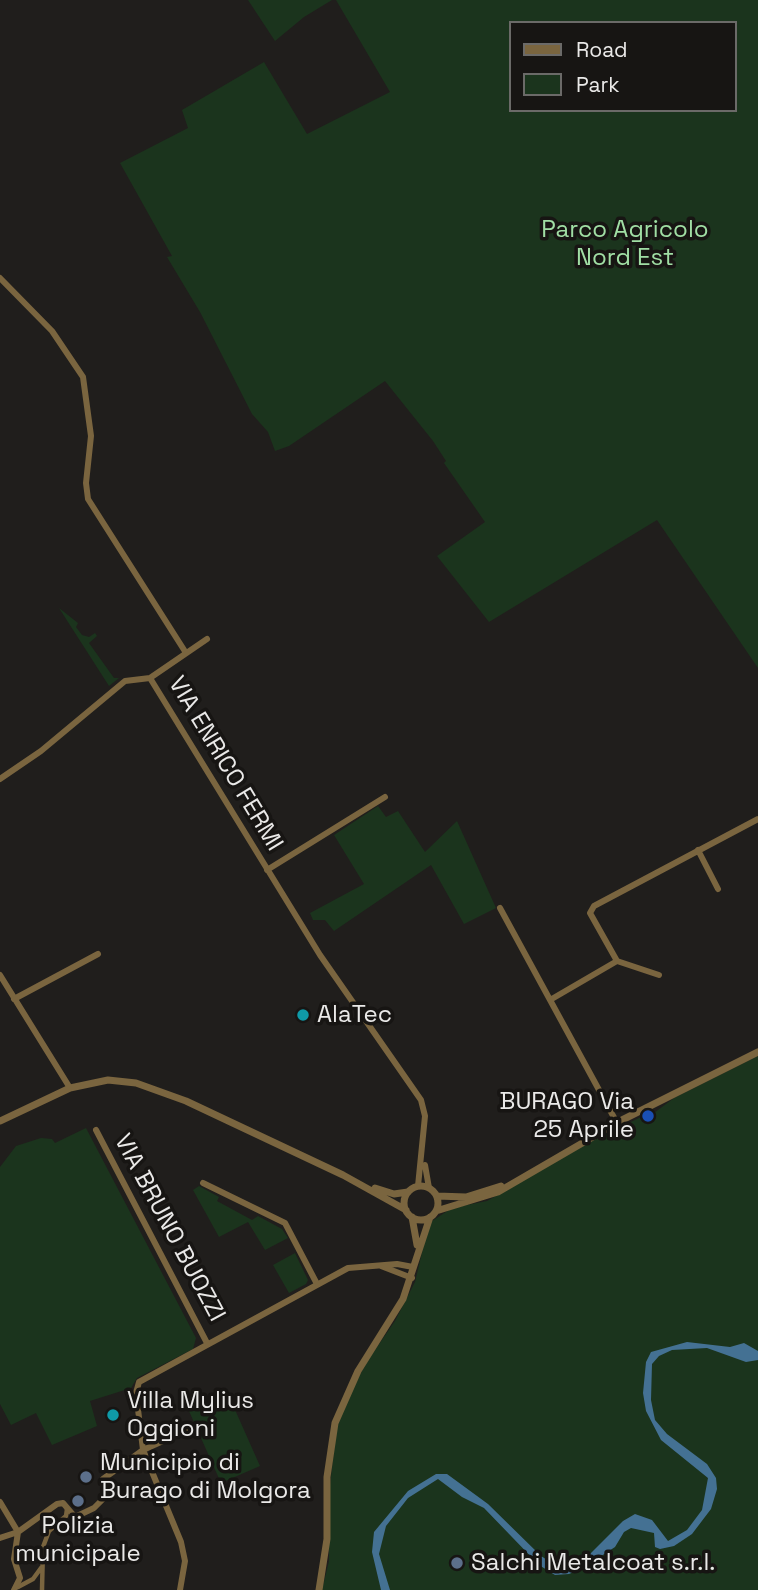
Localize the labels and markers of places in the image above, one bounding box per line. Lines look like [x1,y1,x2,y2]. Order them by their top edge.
place label: AlaTec [317,1001,392,1029]
marker: AlaTec [295,1007,311,1023]
place label: BURAGO Via 25 Aprile [500,1088,634,1144]
marker: BURAGO Via 25 Aprile [640,1108,656,1124]
place label: Villa Mylius Oggioni [127,1387,254,1443]
marker: Villa Mylius Oggioni [105,1407,121,1423]
place label: Municipio di Burago di Molgora [100,1449,311,1505]
marker: Municipio di Burago di Molgora [78,1469,94,1485]
marker: Polizia municipale [70,1493,86,1509]
place label: Polizia municipale [15,1512,141,1568]
place label: Salchi Metalcoat s.r.l. [471,1549,715,1577]
marker: Salchi Metalcoat s.r.l. [449,1555,465,1571]

